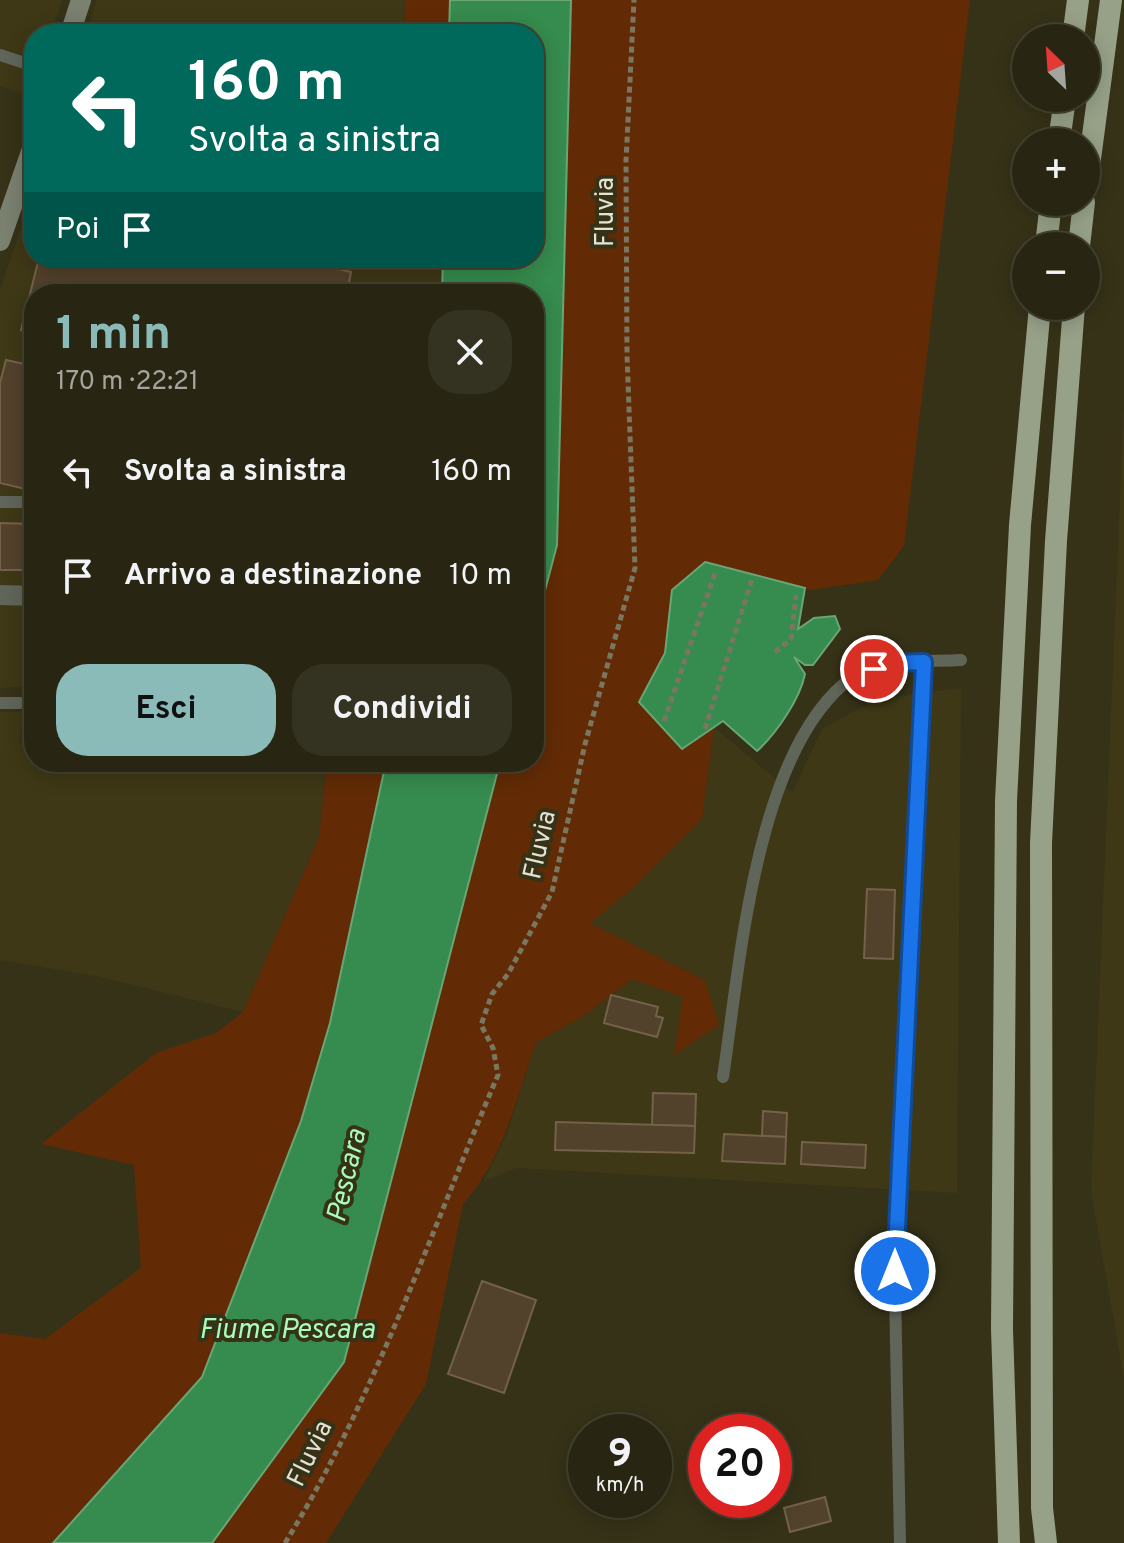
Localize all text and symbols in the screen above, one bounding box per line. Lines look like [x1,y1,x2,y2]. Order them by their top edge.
north arrow [1012,24,1100,112]
map controls [1012,24,1100,320]
text: 160 m [188,50,345,120]
icon: left [56,56,160,160]
text: Svolta a sinistra [188,119,441,165]
button: + [1012,128,1100,216]
street label: Fluvia [590,177,623,247]
icon: arrive [115,208,159,252]
text: Poi [56,212,99,249]
button: − [1012,232,1100,320]
text: 1 min [56,306,171,366]
button: close [428,310,512,394]
text: 170 m · 22:21 [56,366,199,399]
icon: left [56,450,100,494]
text: Svolta a sinistra [124,454,347,491]
text: 160 m [431,454,512,491]
icon: arrive [56,554,100,598]
text: Arrivo a destinazione [124,558,422,595]
text: 10 m [449,558,512,595]
pin [840,635,908,703]
icon: arrive [852,647,896,691]
button: Esci [56,664,276,756]
button: Condividi [292,664,512,756]
street label: Fluvia [517,807,565,883]
water label: Pescara [320,1125,376,1226]
position arrow [853,1229,937,1313]
water label: Fiume Pescara [199,1313,375,1349]
speed limit sign: 20 [688,1414,792,1518]
street label: Fluvia [281,1415,341,1493]
text: 9 [608,1431,632,1481]
text: km/h [596,1473,644,1499]

